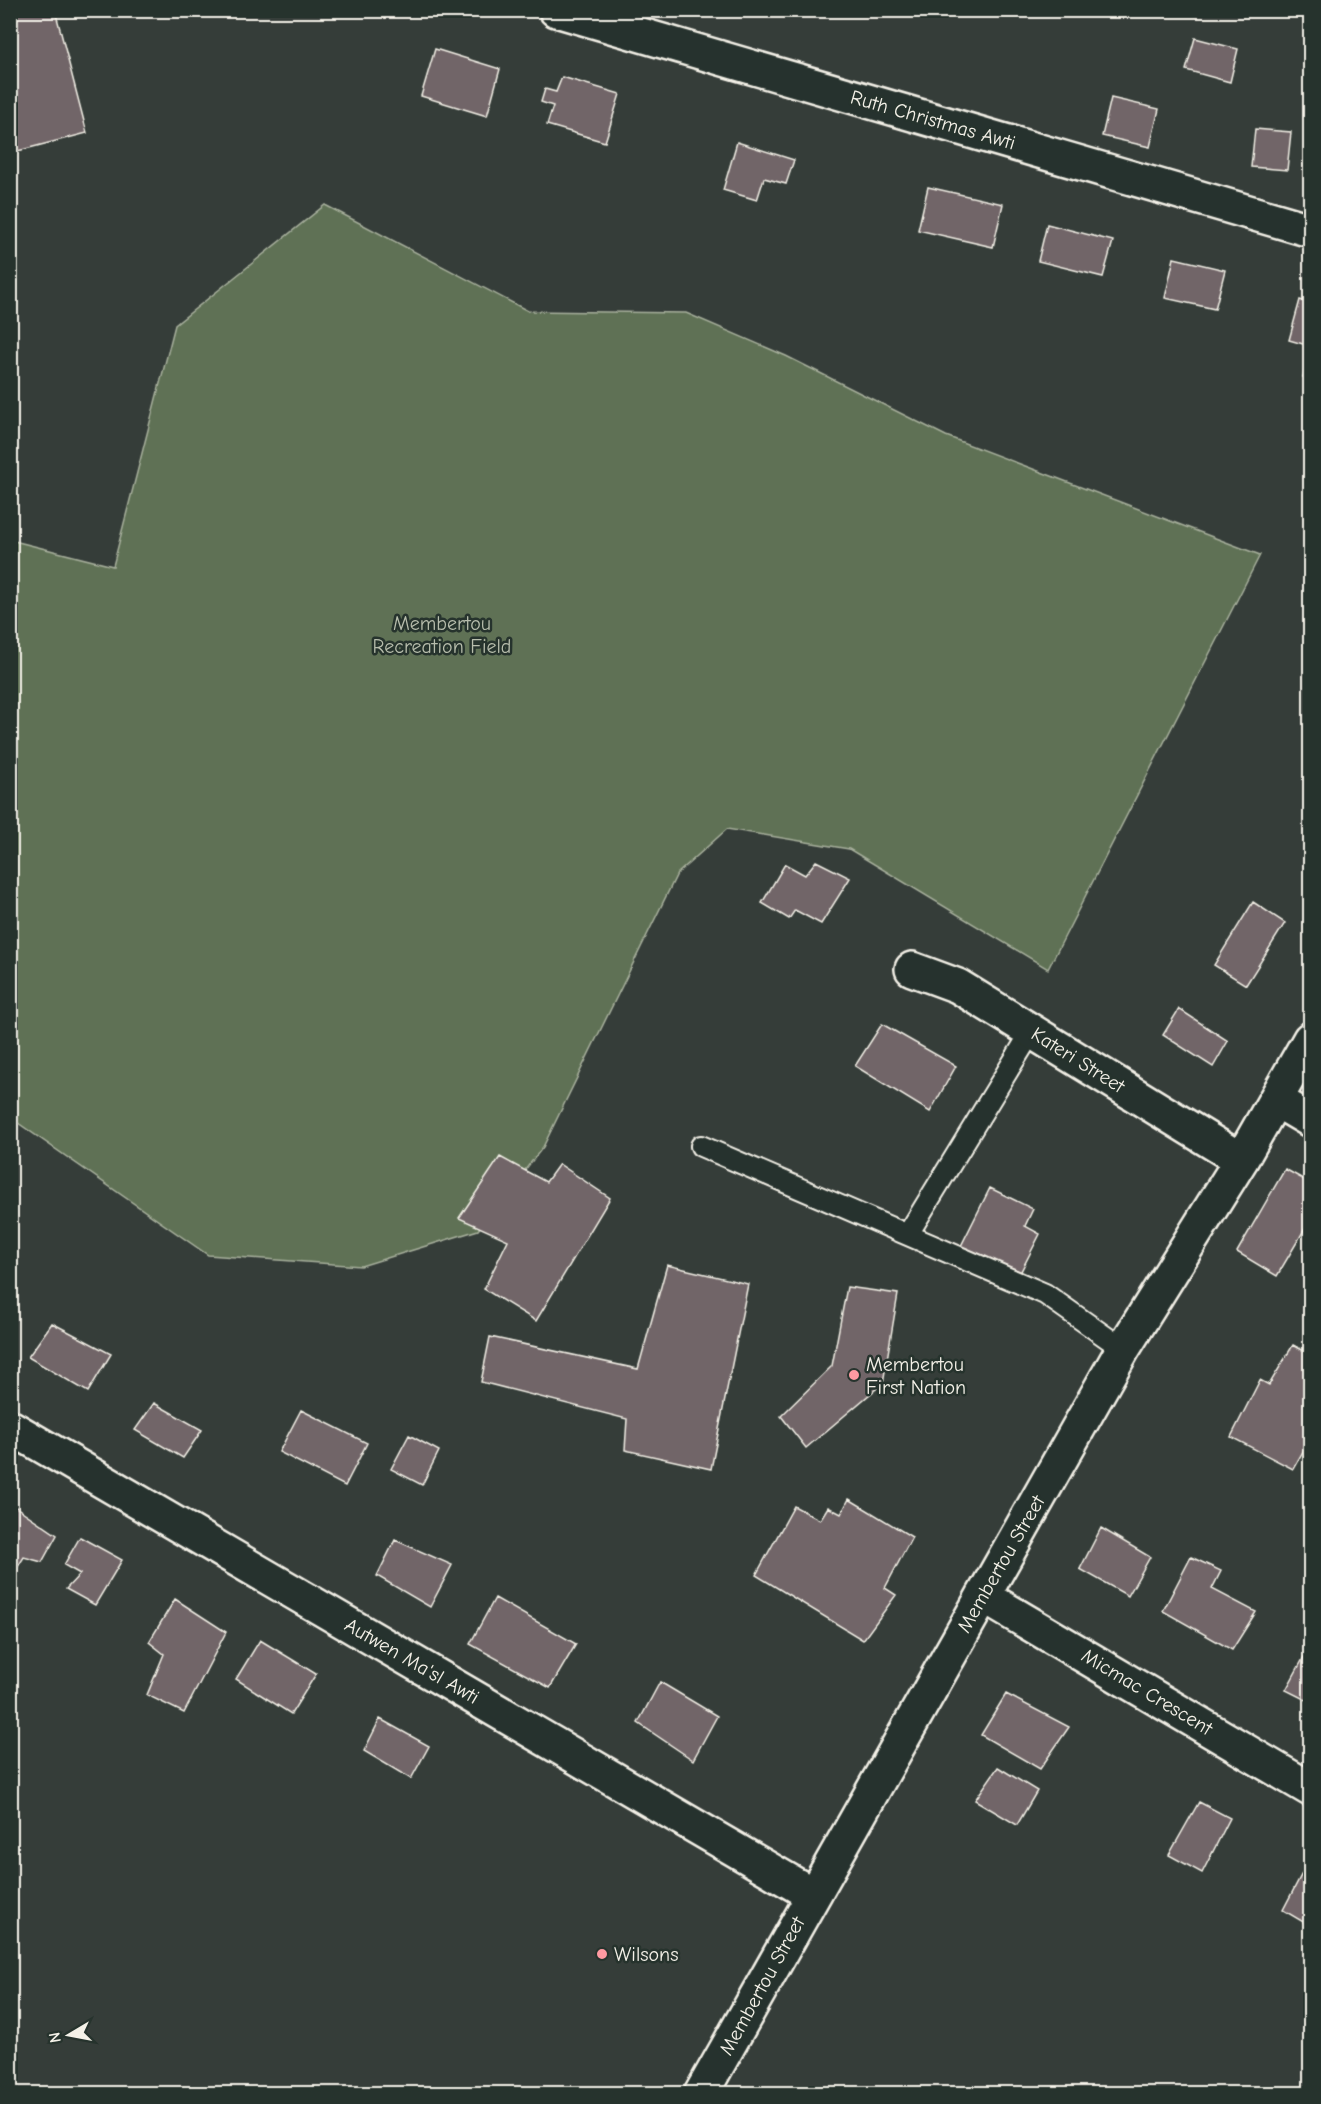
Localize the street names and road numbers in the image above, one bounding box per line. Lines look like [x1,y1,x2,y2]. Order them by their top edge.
street label: Ruth Christmas Awti [848,85,1018,155]
street label: Kateri Street [1027,1022,1130,1098]
street label: Membertou Street [952,1490,1050,1637]
street label: Autwen Ma'sl Awti [341,1613,483,1709]
street label: Micmac Crescent [1077,1644,1218,1741]
street label: Membertou Street [714,1912,810,2059]

